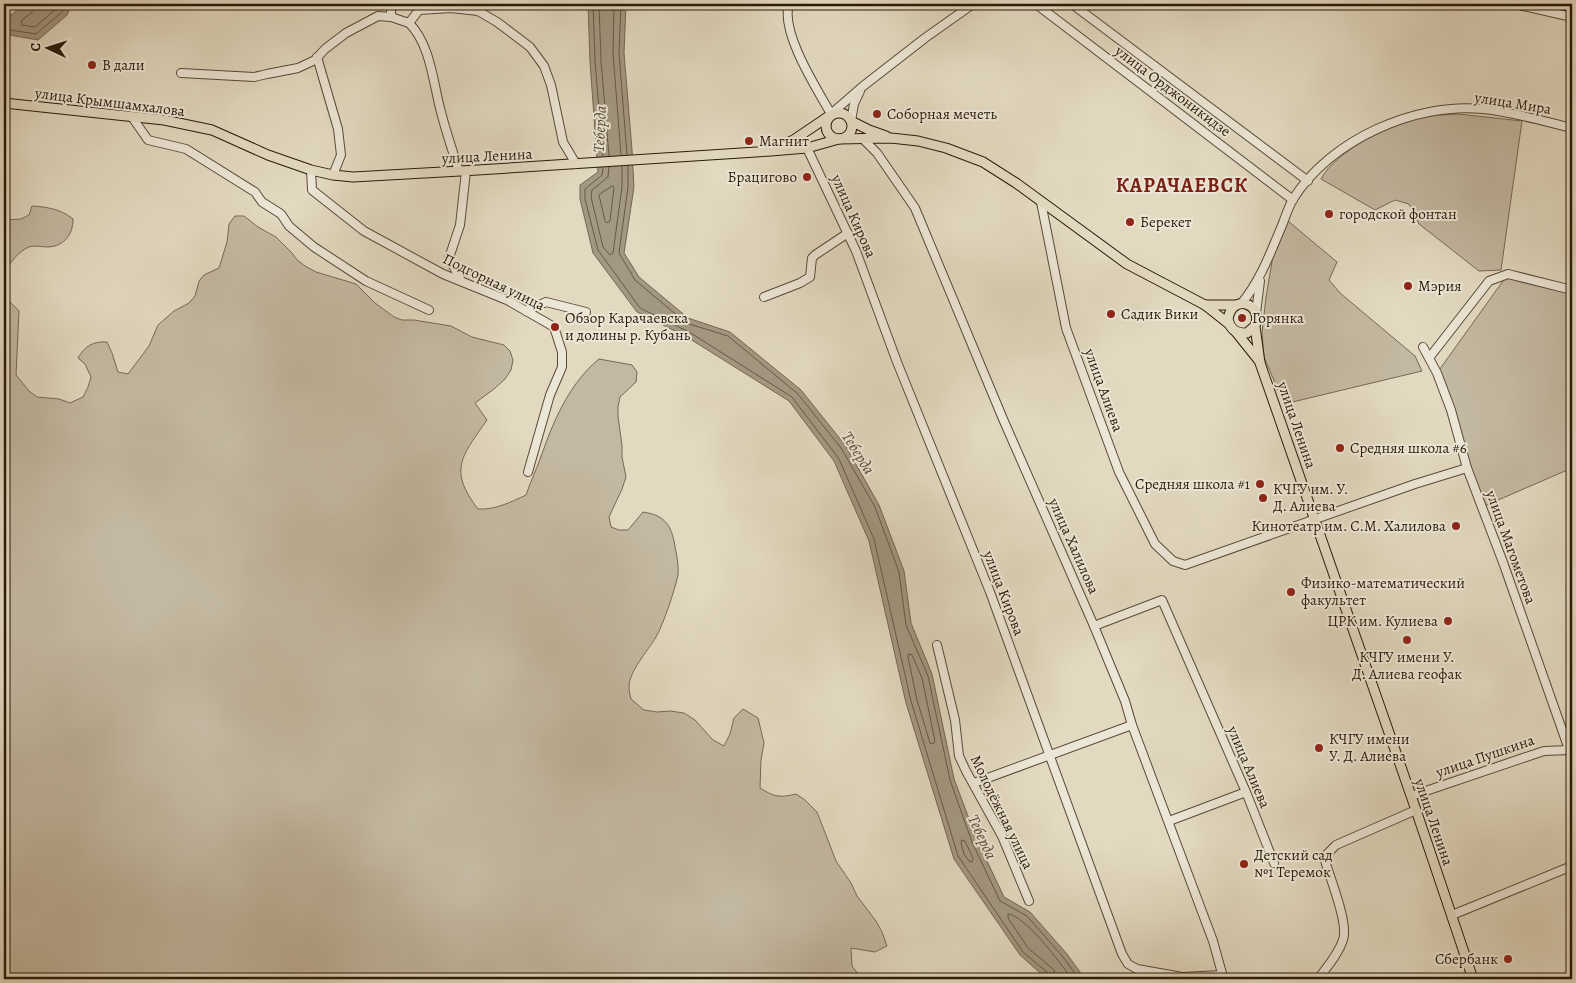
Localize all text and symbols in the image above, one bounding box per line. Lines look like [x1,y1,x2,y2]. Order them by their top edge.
north arrow [22,22,72,72]
street label: улица Орджоникидзе [1110,40,1235,141]
text: С [26,42,45,52]
place label: В дали [102,55,145,75]
marker: В дали [86,59,98,71]
street label: улица Крымшамхалова [33,83,186,121]
street label: улица Мира [1472,87,1553,119]
place label: Соборная мечеть [887,104,997,124]
water label: Теберда [588,105,612,153]
marker: Соборная мечеть [871,108,883,120]
place label: Магнит [759,131,809,151]
marker: Магнит [743,135,755,147]
street label: улица Ленина [440,144,533,168]
place label: Брацигово [728,167,797,187]
street label: улица Кирова [826,170,881,261]
marker: Брацигово [801,171,813,183]
district label: КАРАЧАЕВСК [1116,172,1248,199]
place label: городской фонтан [1339,204,1457,224]
marker: городской фонтан [1323,208,1335,220]
place label: Берекет [1140,212,1192,232]
marker: Берекет [1124,216,1136,228]
street label: Подгорная улица [440,249,548,315]
place label: Мэрия [1418,276,1462,296]
marker: Мэрия [1402,280,1414,292]
place label: Садик Вики [1121,304,1199,324]
place label: Обзор Карачаевска и долины р. Кубань [565,308,691,345]
marker: Садик Вики [1105,308,1117,320]
place label: Горянка [1252,308,1304,328]
marker: Горянка [1236,312,1248,324]
marker: Обзор Карачаевска и долины р. Кубань [549,321,561,333]
street label: улица Алиева [1079,345,1128,434]
street label: улица Ленина [1272,378,1321,471]
water label: Теберда [836,427,880,479]
place label: Средняя школа #6 [1350,438,1467,458]
marker: Средняя школа #6 [1334,442,1346,454]
place label: Средняя школа #1 [1135,474,1250,494]
marker: Средняя школа #1 [1254,478,1266,490]
place label: КЧГУ им. У. Д. Алиева [1273,479,1348,516]
street label: улица Магометова [1481,486,1541,607]
marker: КЧГУ им. У. Д. Алиева [1257,492,1269,504]
street label: улица Халилова [1043,494,1104,597]
place label: Кинотеатр им. С.М. Халилова [1251,516,1446,536]
marker: Кинотеатр им. С.М. Халилова [1450,520,1462,532]
street label: улица Кирова [978,547,1029,638]
place label: Физико-математический факультет [1301,573,1465,610]
marker: Физико-математический факультет [1285,586,1297,598]
place label: ЦРК им. Кулиева [1327,611,1438,631]
marker: ЦРК им. Кулиева [1442,615,1454,627]
marker: КЧГУ имени У. Д. Алиева геофак [1401,634,1413,646]
place label: КЧГУ имени У. Д. Алиева геофак [1352,647,1462,684]
street label: улица Алиева [1222,722,1275,811]
place label: КЧГУ имени У. Д. Алиева [1329,729,1410,766]
street label: улица Пушкина [1432,730,1537,783]
marker: КЧГУ имени У. Д. Алиева [1313,742,1325,754]
street label: Молодёжная улица [966,752,1038,872]
street label: улица Ленина [1409,775,1458,868]
water label: Теберда [962,811,1002,863]
place label: Детский сад №1 Теремок [1254,845,1333,882]
marker: Детский сад №1 Теремок [1238,858,1250,870]
place label: Сбербанк [1435,949,1498,969]
marker: Сбербанк [1502,953,1514,965]

